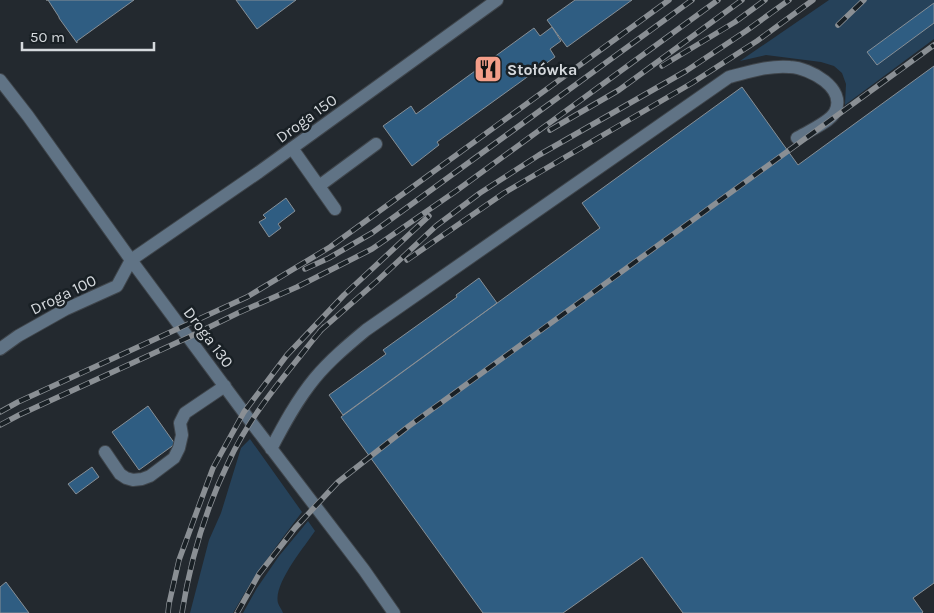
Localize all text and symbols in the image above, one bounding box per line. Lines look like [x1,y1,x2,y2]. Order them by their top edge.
scale bar [22,20,155,52]
text: 50 m [30,28,65,46]
restaurant icon: Stołówka [473,54,503,84]
place label: Stołówka [507,60,577,79]
street label: Droga 150 [272,90,340,147]
street label: Droga 100 [27,270,99,319]
street label: Droga 130 [180,303,238,371]

